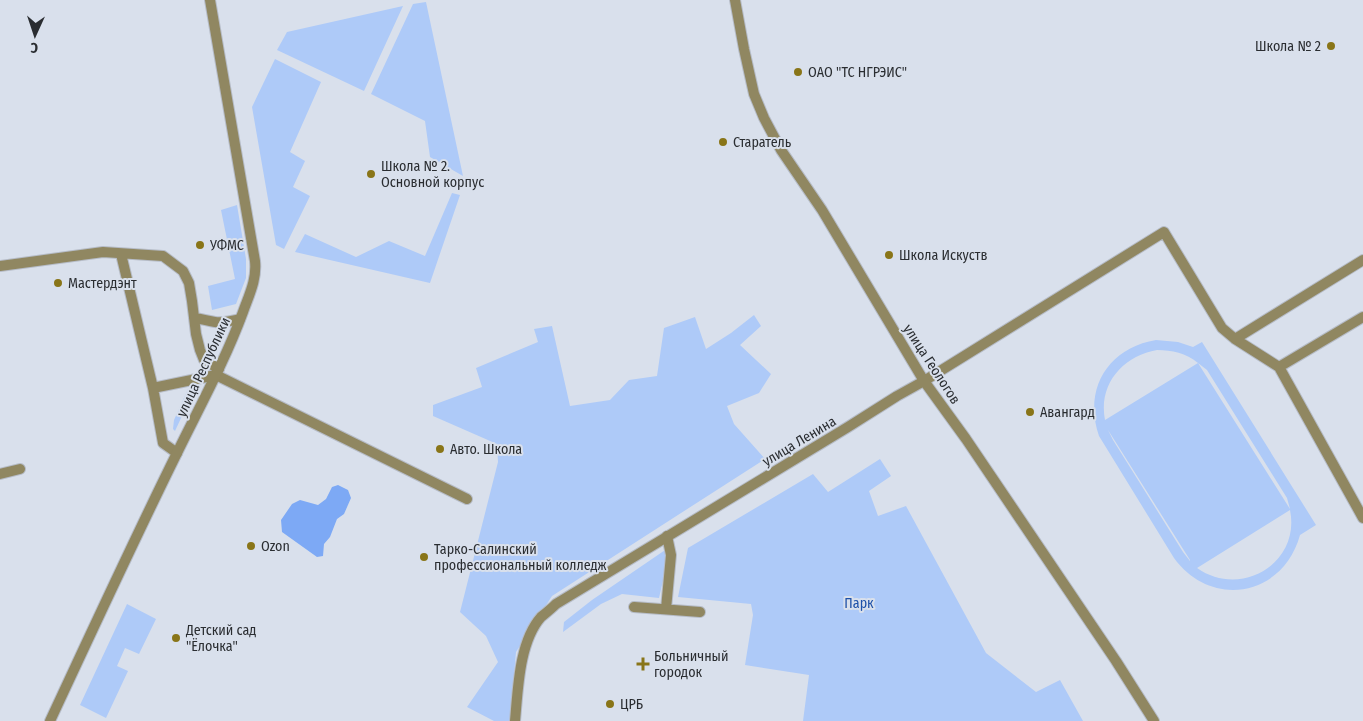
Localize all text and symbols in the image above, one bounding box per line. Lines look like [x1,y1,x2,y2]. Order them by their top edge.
north arrow [10,10,60,60]
place label: Школа № 2 [1255,38,1321,55]
text: С [30,39,38,56]
marker: Школа № 2 [1325,40,1337,52]
place label: ОАО "ТС НГРЭИС" [808,64,907,81]
marker: ОАО "ТС НГРЭИС" [792,66,804,78]
place label: Старатель [733,134,792,151]
marker: Старатель [717,136,729,148]
place label: Школа № 2. Основной корпус [381,158,484,191]
marker: Школа № 2. Основной корпус [365,168,377,180]
place label: УФМС [209,237,244,254]
marker: УФМС [194,239,206,251]
place label: Школа Искуств [899,247,988,264]
marker: Школа Искуств [883,249,895,261]
place label: Мастердэнт [68,275,137,292]
marker: Мастердэнт [52,277,64,289]
street label: улица Республики [173,315,234,420]
street label: улица Геологов [900,321,964,407]
place label: Авангард [1040,404,1095,421]
marker: Авангард [1024,406,1036,418]
street label: улица Ленина [759,413,839,470]
place label: Авто. Школа [450,441,522,458]
marker: Авто. Школа [434,443,446,455]
place label: Ozon [261,538,290,555]
marker: Ozon [245,540,257,552]
place label: Тарко-Салинский профессиональный колледж [434,541,607,574]
marker: Тарко-Салинский профессиональный колледж [418,551,430,563]
park label: Парк [844,595,874,612]
place label: Детский сад "Ёлочка" [185,622,256,655]
marker: Детский сад "Ёлочка" [170,632,182,644]
place label: Больничный городок [654,648,728,681]
marker: Больничный городок [636,657,650,671]
place label: ЦРБ [620,696,643,713]
marker: ЦРБ [604,698,616,710]

